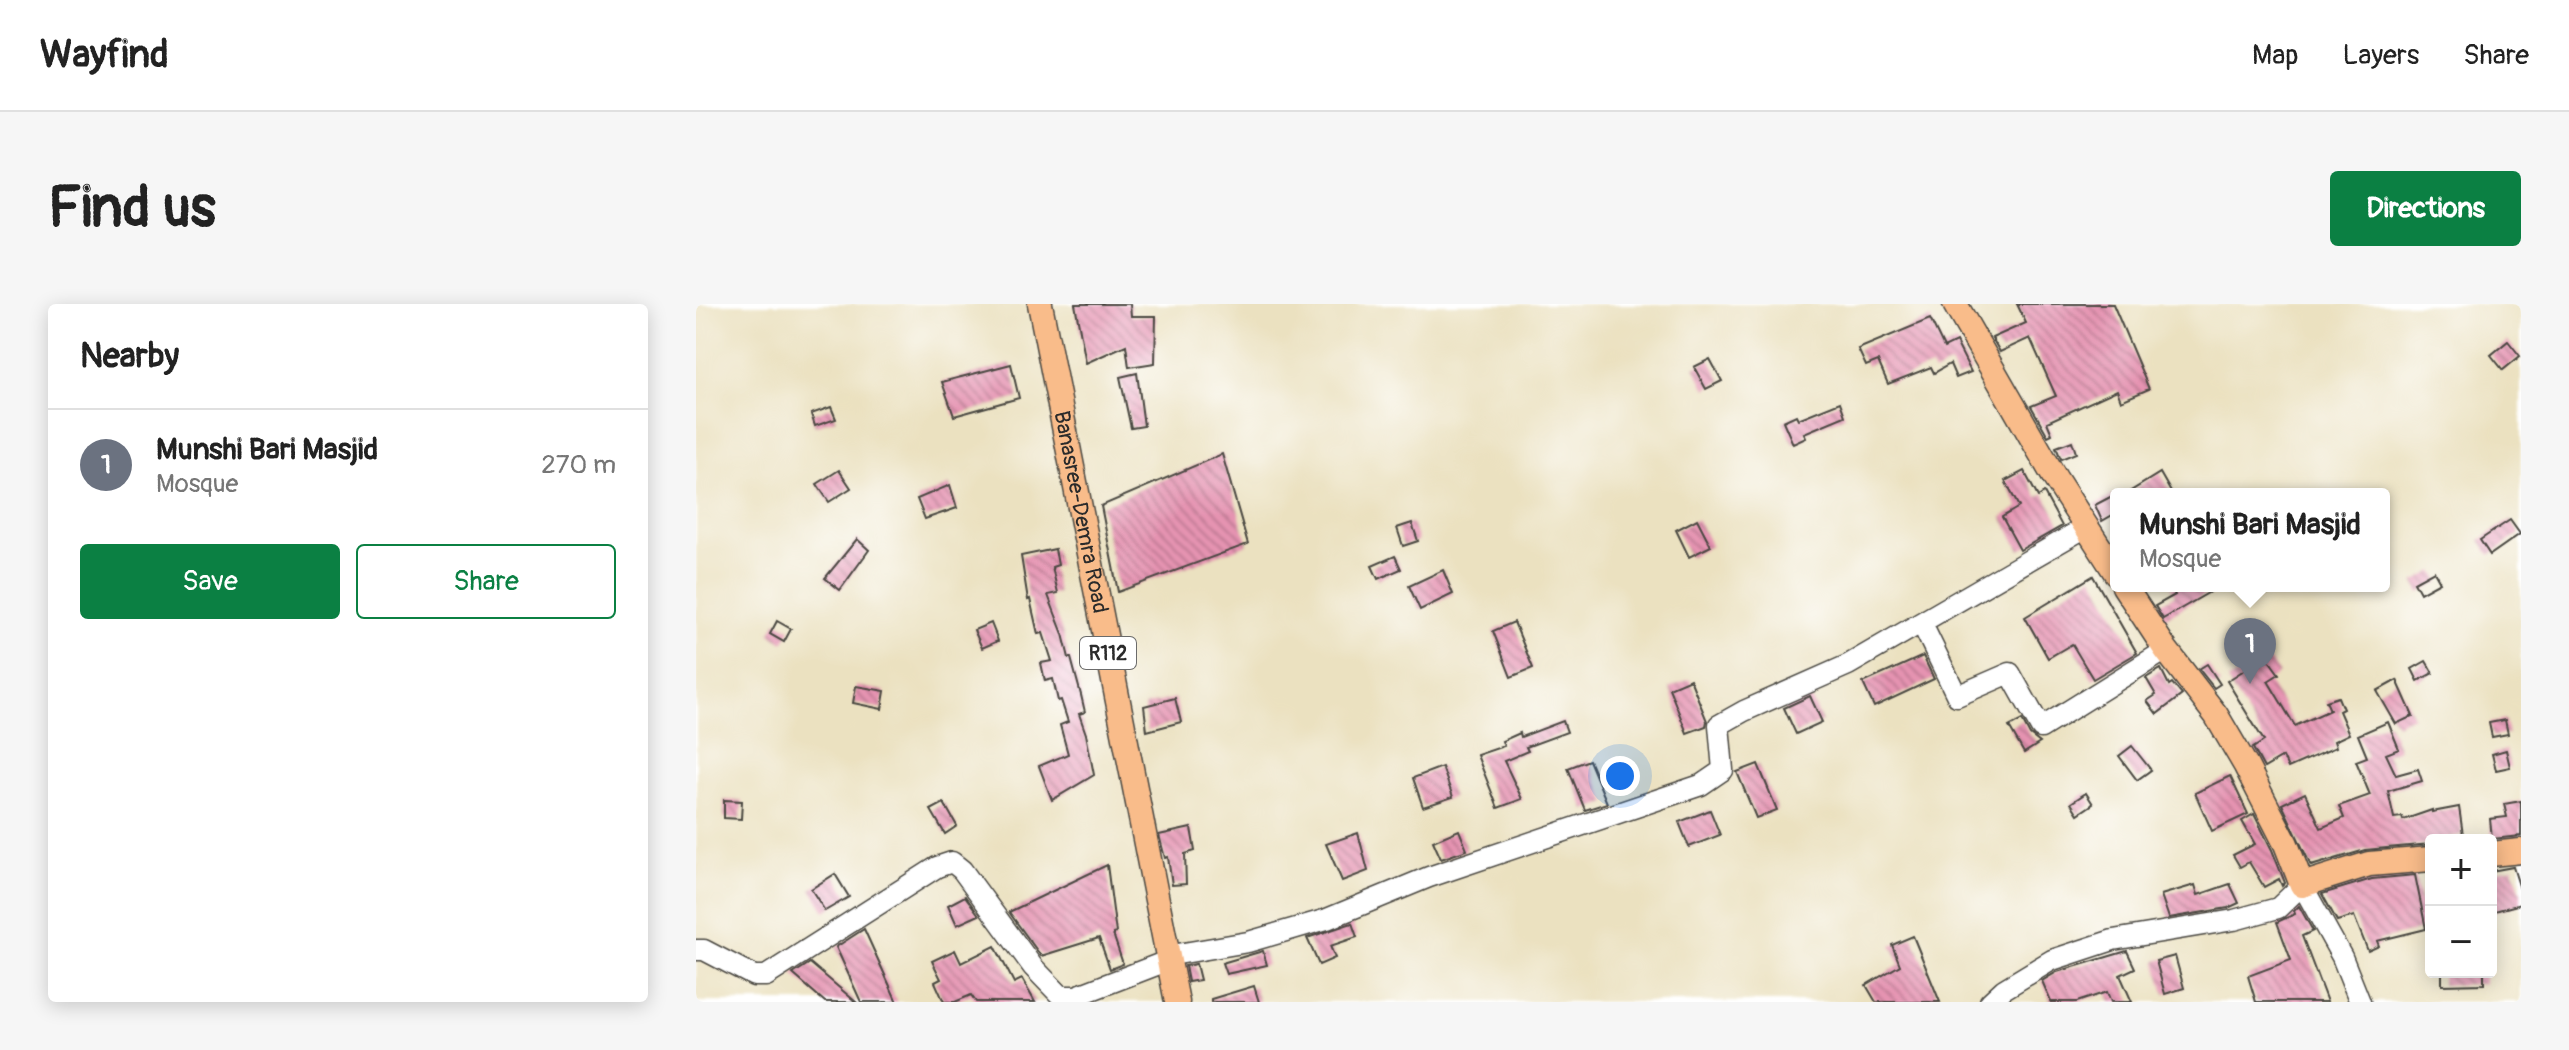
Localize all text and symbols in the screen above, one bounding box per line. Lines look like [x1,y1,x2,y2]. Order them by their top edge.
text: Wayfind [40,31,169,79]
text: Map [2252,38,2298,73]
text: Layers [2342,38,2419,73]
text: Share [2463,38,2529,73]
button: Directions [2330,171,2521,246]
text: Find us [48,174,216,243]
text: Nearby [80,335,179,378]
street label: Banasree-Demra Road [1047,408,1114,616]
text: Munshi Bari Masjid [156,431,378,468]
text: 1 [101,449,111,481]
text: 270 m [541,449,616,481]
text: Mosque [156,468,238,500]
popup [2110,488,2390,592]
text: Munshi Bari Masjid [2139,506,2361,543]
text: Mosque [2139,543,2221,575]
button: Save [80,544,340,619]
button: Share [356,544,616,619]
pin: 1 [2224,618,2276,684]
road number: R112 [1080,637,1136,669]
your location [1600,756,1640,796]
map controls [2425,834,2497,978]
button: + [2425,834,2497,906]
button: − [2425,906,2497,978]

